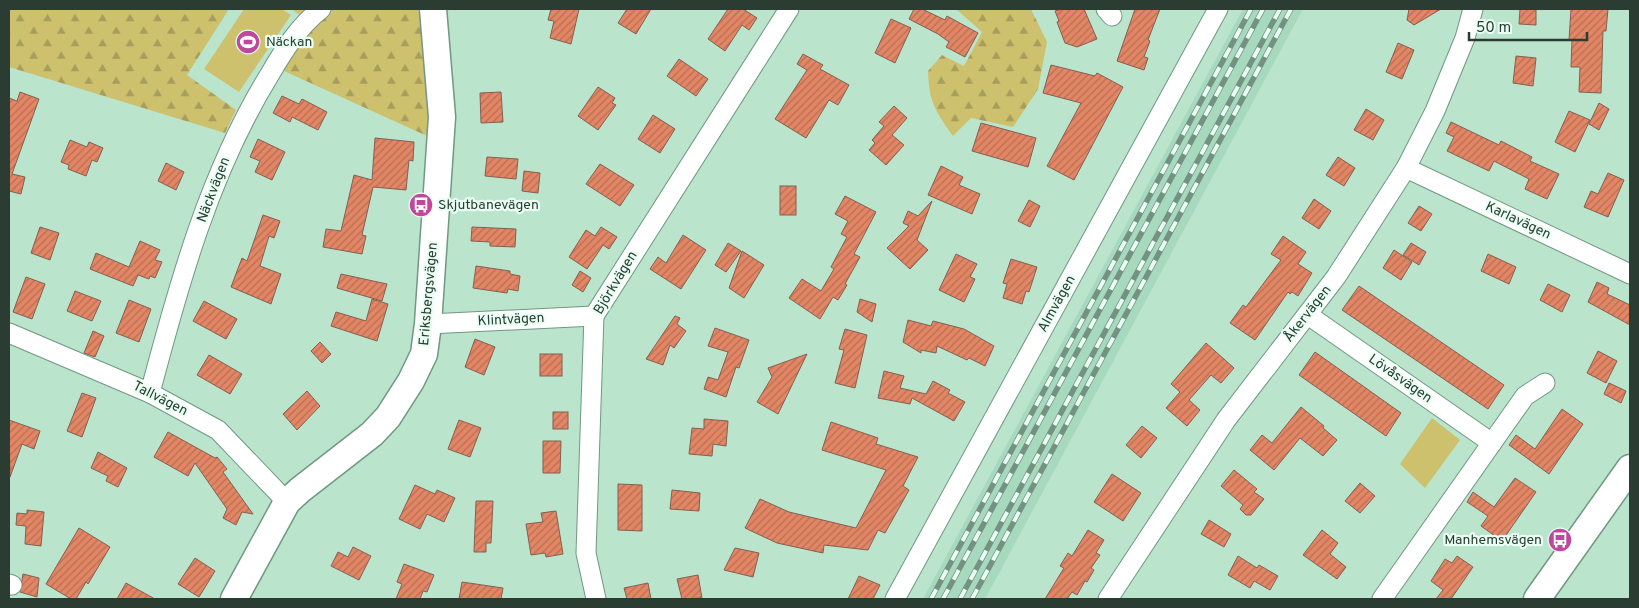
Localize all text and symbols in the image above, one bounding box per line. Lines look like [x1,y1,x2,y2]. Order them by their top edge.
scale bar [1469,10,1586,42]
text: 50 m [1476,19,1511,38]
sports icon: Näckan [235,29,261,55]
place label: Näckan [266,34,312,51]
street label: Näckvägen [194,155,234,225]
bus stop icon: Skjutbanevägen [408,192,434,218]
place label: Skjutbanevägen [438,197,539,214]
street label: Karlavägen [1482,198,1554,244]
street label: Eriksbergsvägen [416,242,442,346]
street label: Björkvägen [590,248,642,318]
street label: Almvägen [1034,272,1080,336]
street label: Åkervägen [1281,282,1335,346]
street label: Klintvägen [477,310,545,330]
street label: Lövåsvägen [1365,351,1435,407]
street label: Tallvägen [130,378,190,420]
bus stop icon: Manhemsvägen [1547,527,1573,553]
place label: Manhemsvägen [1444,532,1542,549]

